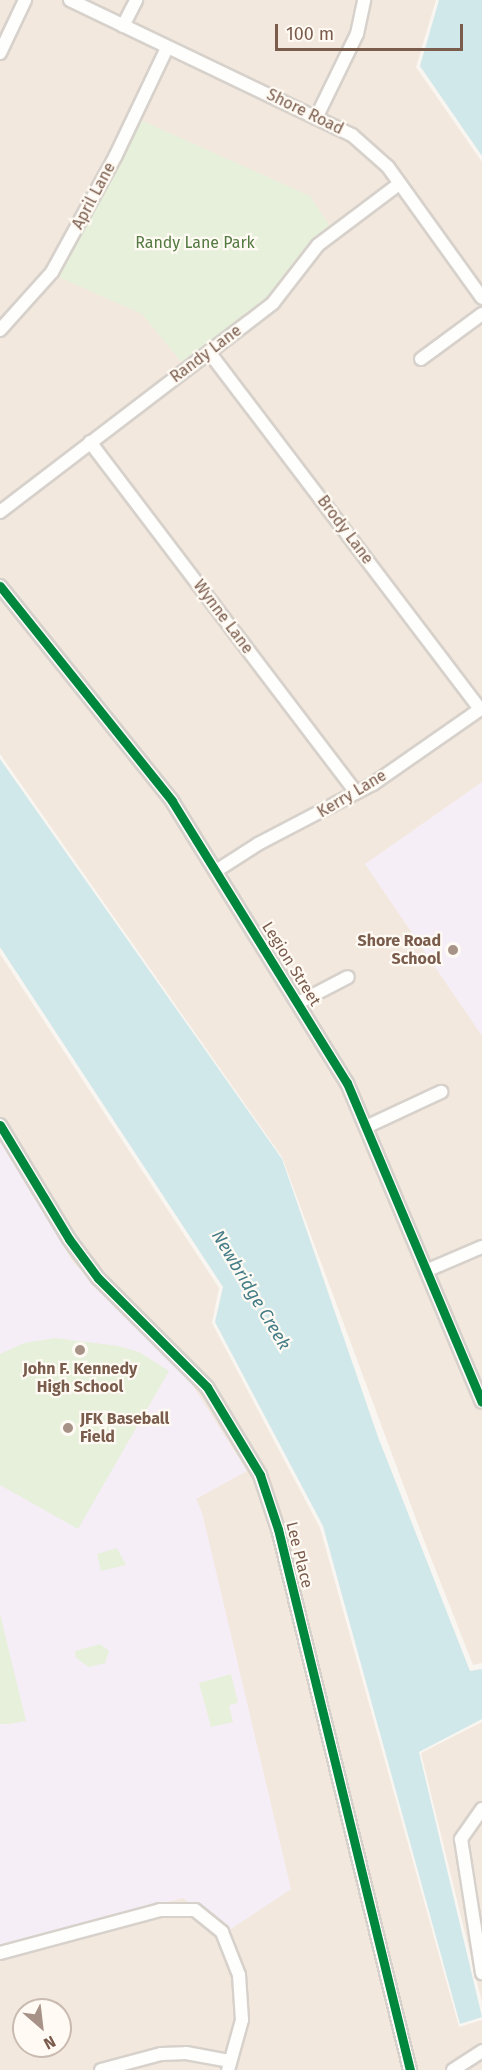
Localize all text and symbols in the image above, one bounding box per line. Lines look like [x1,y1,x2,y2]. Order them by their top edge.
scale bar [278,12,466,50]
text: 100 m [286,23,334,45]
street label: Shore Road [263,85,347,139]
street label: April Lane [68,159,120,233]
park label: Randy Lane Park [135,233,255,253]
street label: Randy Lane [167,321,245,387]
street label: Brody Lane [313,492,377,568]
street label: Wynne Lane [189,576,257,658]
street label: Kerry Lane [314,766,390,822]
street label: Legion Street [258,918,324,1010]
place label: Shore Road School [358,931,441,969]
marker: Shore Road School [446,943,460,957]
water label: Newbridge Creek [207,1226,295,1354]
marker: John F. Kennedy High School [73,1343,87,1357]
place label: John F. Kennedy High School [23,1359,137,1397]
place label: JFK Baseball Field [80,1409,169,1447]
marker: JFK Baseball Field [61,1421,75,1435]
street label: Lee Place [281,1520,317,1590]
north arrow [12,1998,72,2058]
text: N [41,2032,59,2053]

